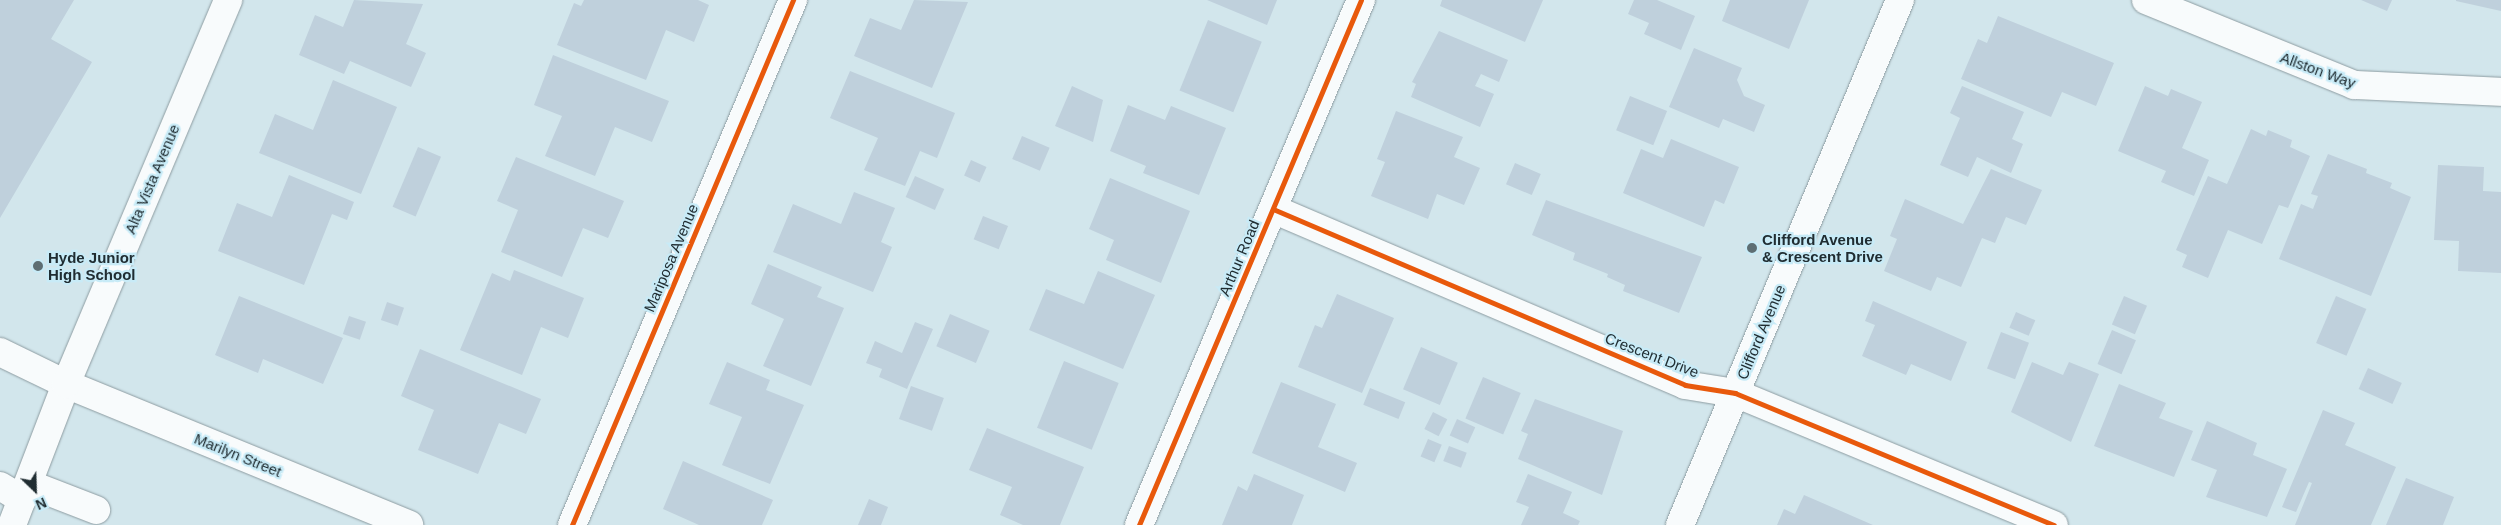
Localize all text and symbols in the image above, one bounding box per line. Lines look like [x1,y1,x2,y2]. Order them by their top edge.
street label: Allston Way [2278,48,2358,92]
street label: Alta Vista Avenue [121,121,183,237]
street label: Mariposa Avenue [640,201,702,315]
street label: Arthur Road [1215,217,1263,299]
place label: Clifford Avenue & Crescent Drive [1762,230,1883,265]
marker: Clifford Avenue & Crescent Drive [1746,242,1758,254]
place label: Hyde Junior High School [48,248,135,283]
marker: Hyde Junior High School [32,260,44,272]
street label: Clifford Avenue [1733,282,1789,382]
street label: Crescent Drive [1602,329,1702,381]
street label: Marilyn Street [192,429,284,481]
north arrow [10,465,60,515]
text: N [33,494,49,513]

